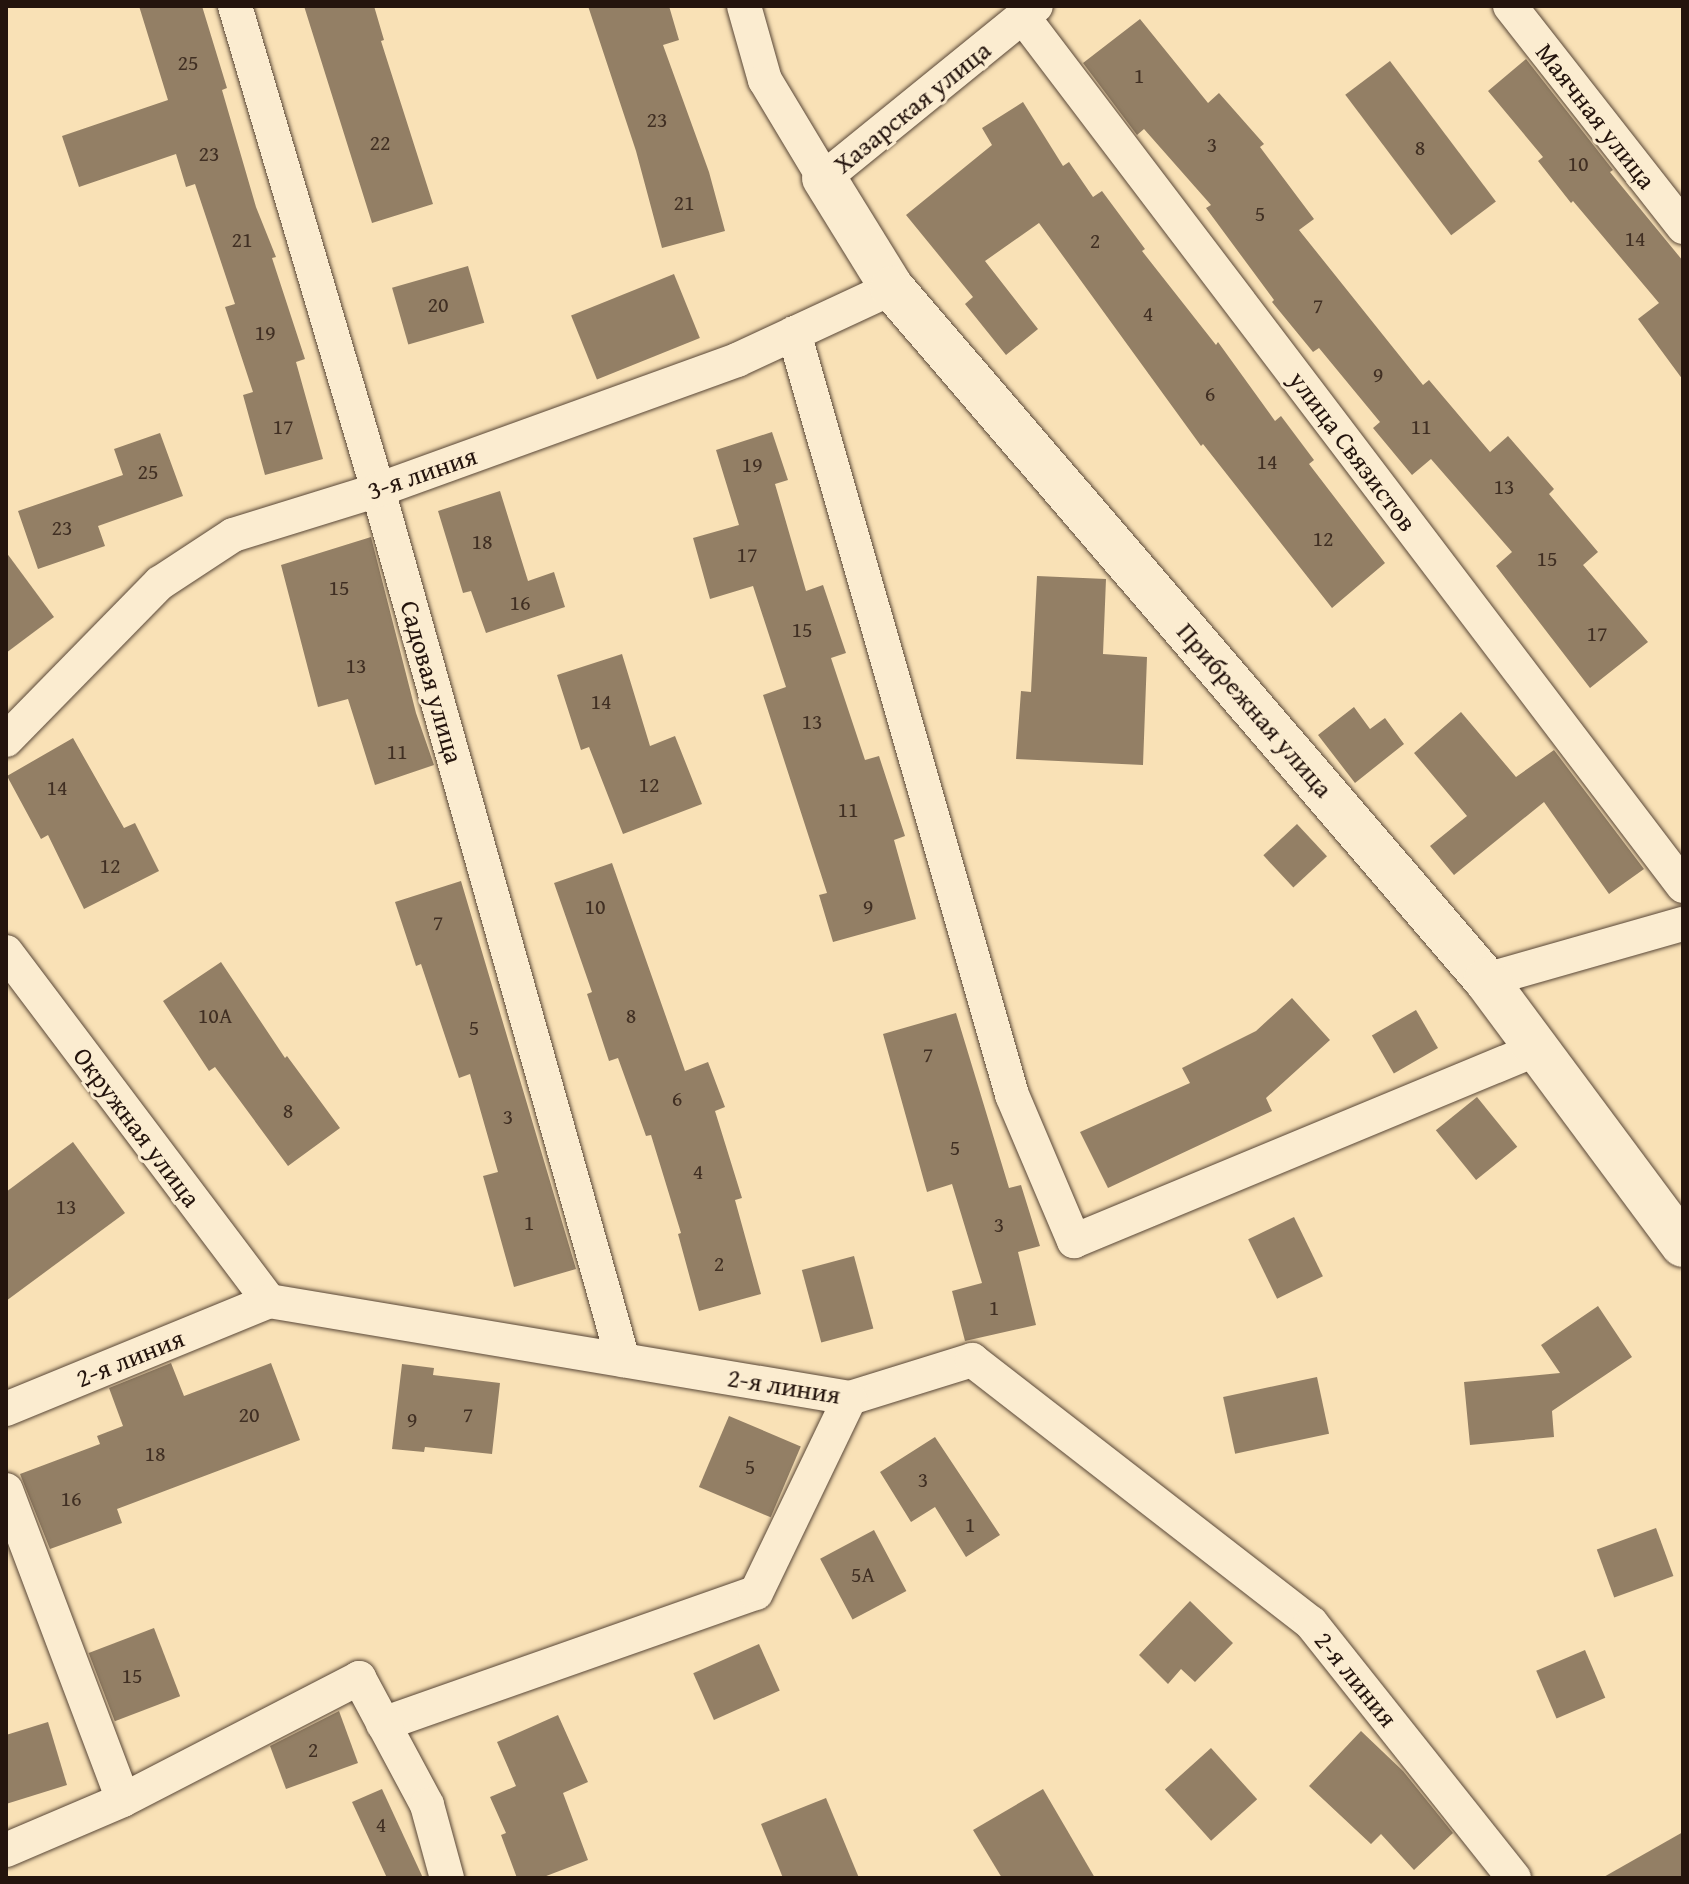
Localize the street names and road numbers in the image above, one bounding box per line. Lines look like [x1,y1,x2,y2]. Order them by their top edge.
street label: Хазарская улица [827,34,997,180]
street label: Маячная улица [1529,37,1663,195]
street label: улица Связистов [1283,365,1423,537]
street label: 3-я линия [363,440,481,506]
street label: Садовая улица [394,597,470,767]
street label: Прибрежная улица [1171,616,1339,804]
street label: Окружная улица [67,1041,207,1213]
street label: 2-я линия [71,1322,189,1394]
street label: 2-я линия [725,1362,843,1410]
street label: 2-я линия [1308,1625,1404,1733]

